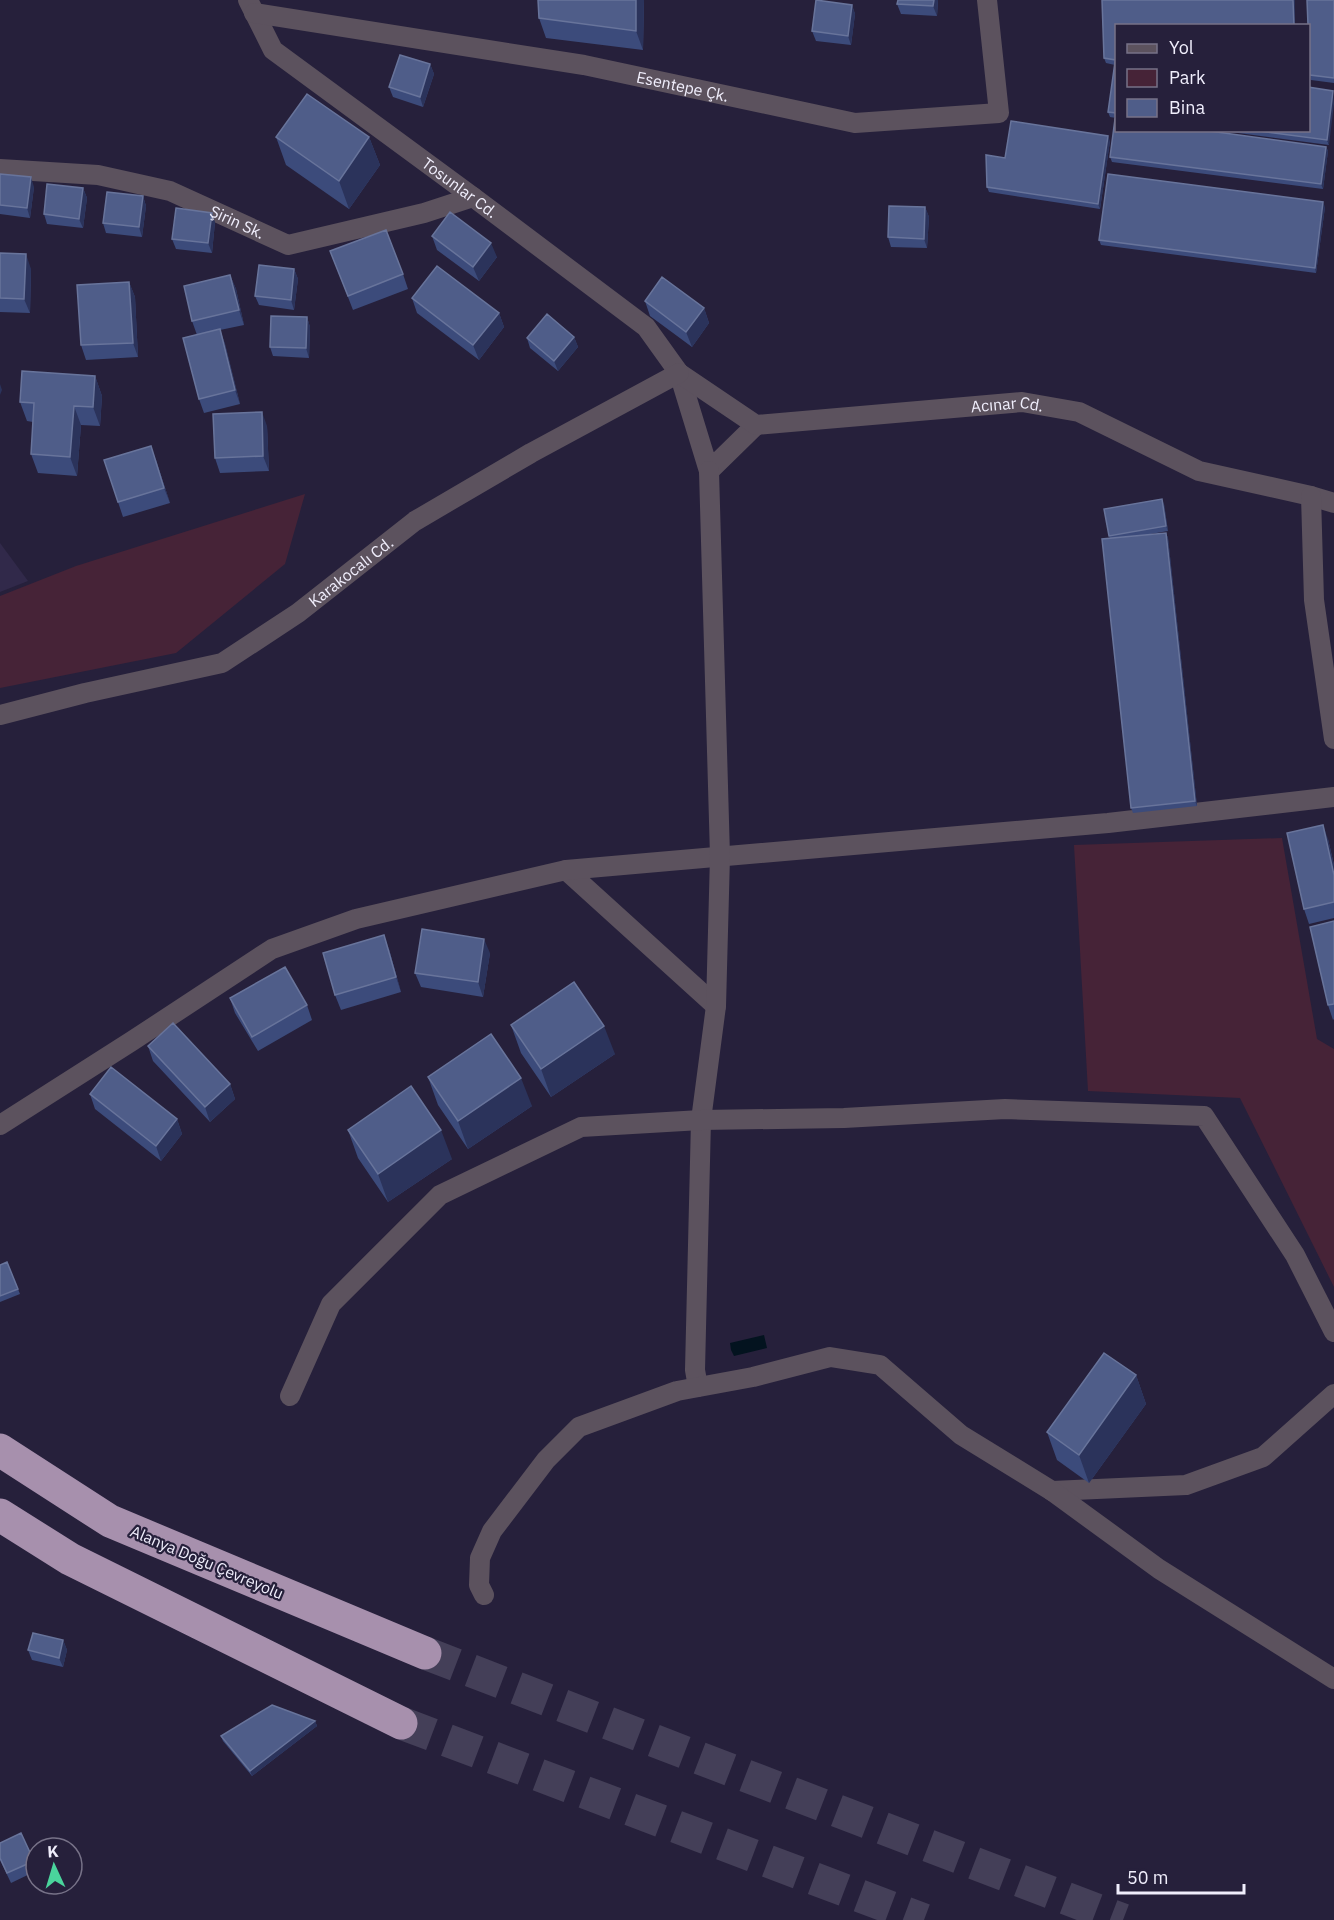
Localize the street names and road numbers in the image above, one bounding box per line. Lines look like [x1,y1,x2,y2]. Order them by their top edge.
street label: Esentepe Çk. [635,67,731,106]
street label: Tosunlar Cd. [418,153,502,222]
street label: Şirin Sk. [207,201,268,243]
street label: Acınar Cd. [970,392,1045,416]
street label: Karakocalı Cd. [304,532,397,611]
street label: Alanya Doğu Çevreyolu [127,1521,287,1603]

